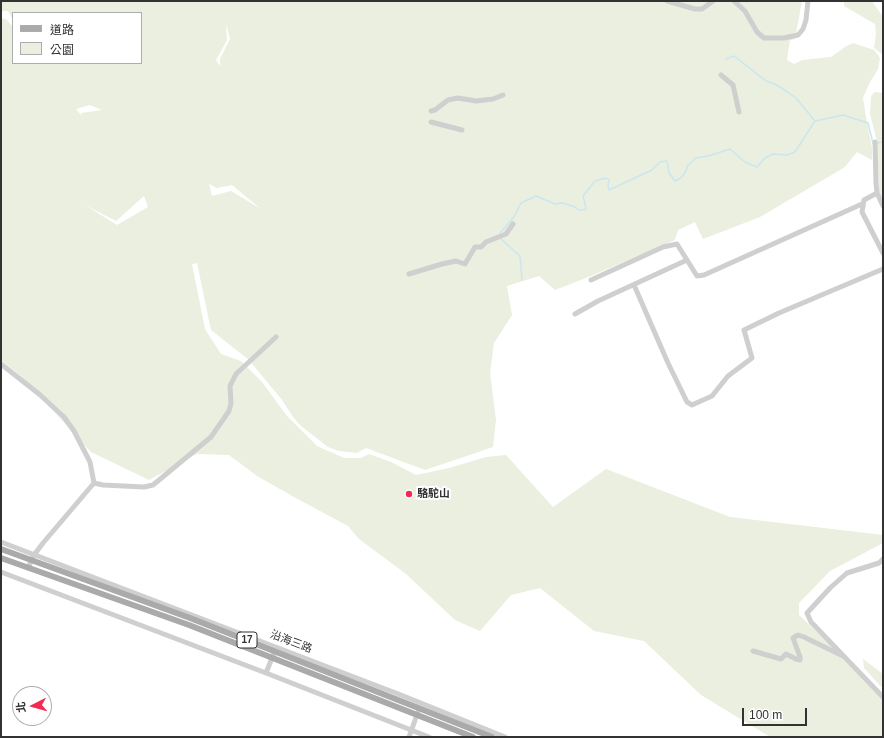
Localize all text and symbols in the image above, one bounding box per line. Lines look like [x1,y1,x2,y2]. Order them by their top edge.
legend [12,12,142,64]
text: 道路 [50,23,74,37]
text: 公園 [50,43,74,57]
place label: 駱駝山 [417,487,450,501]
marker: 駱駝山 [404,489,414,499]
street label: 沿海三路 [268,628,314,656]
road number: 17 [237,632,257,648]
north arrow [12,686,52,726]
scale bar [744,700,809,726]
text: 北 [15,701,28,713]
text: 100 m [749,708,782,722]

